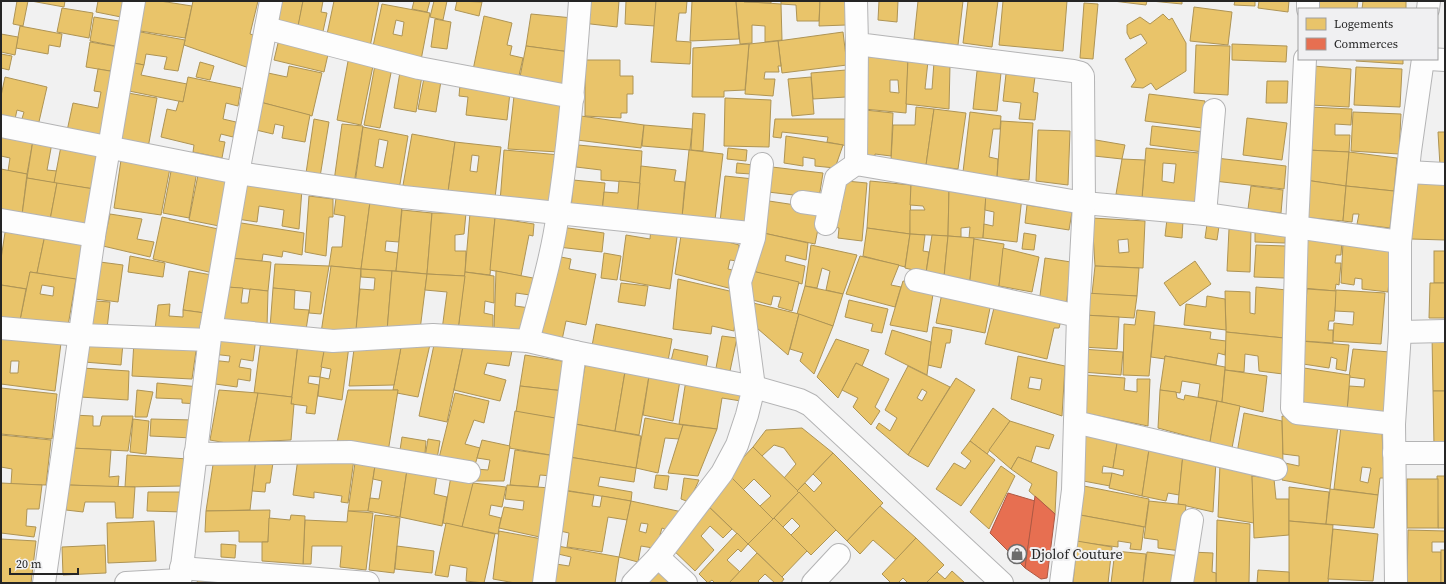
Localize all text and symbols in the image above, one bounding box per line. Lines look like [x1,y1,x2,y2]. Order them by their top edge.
legend [1298,8,1438,60]
text: Logements [1334,16,1393,32]
text: Commerces [1334,36,1398,52]
shop icon: Djolof Couture [1006,543,1028,565]
place label: Djolof Couture [1031,544,1123,564]
scale bar [10,550,78,576]
text: 20 m [16,556,42,572]

